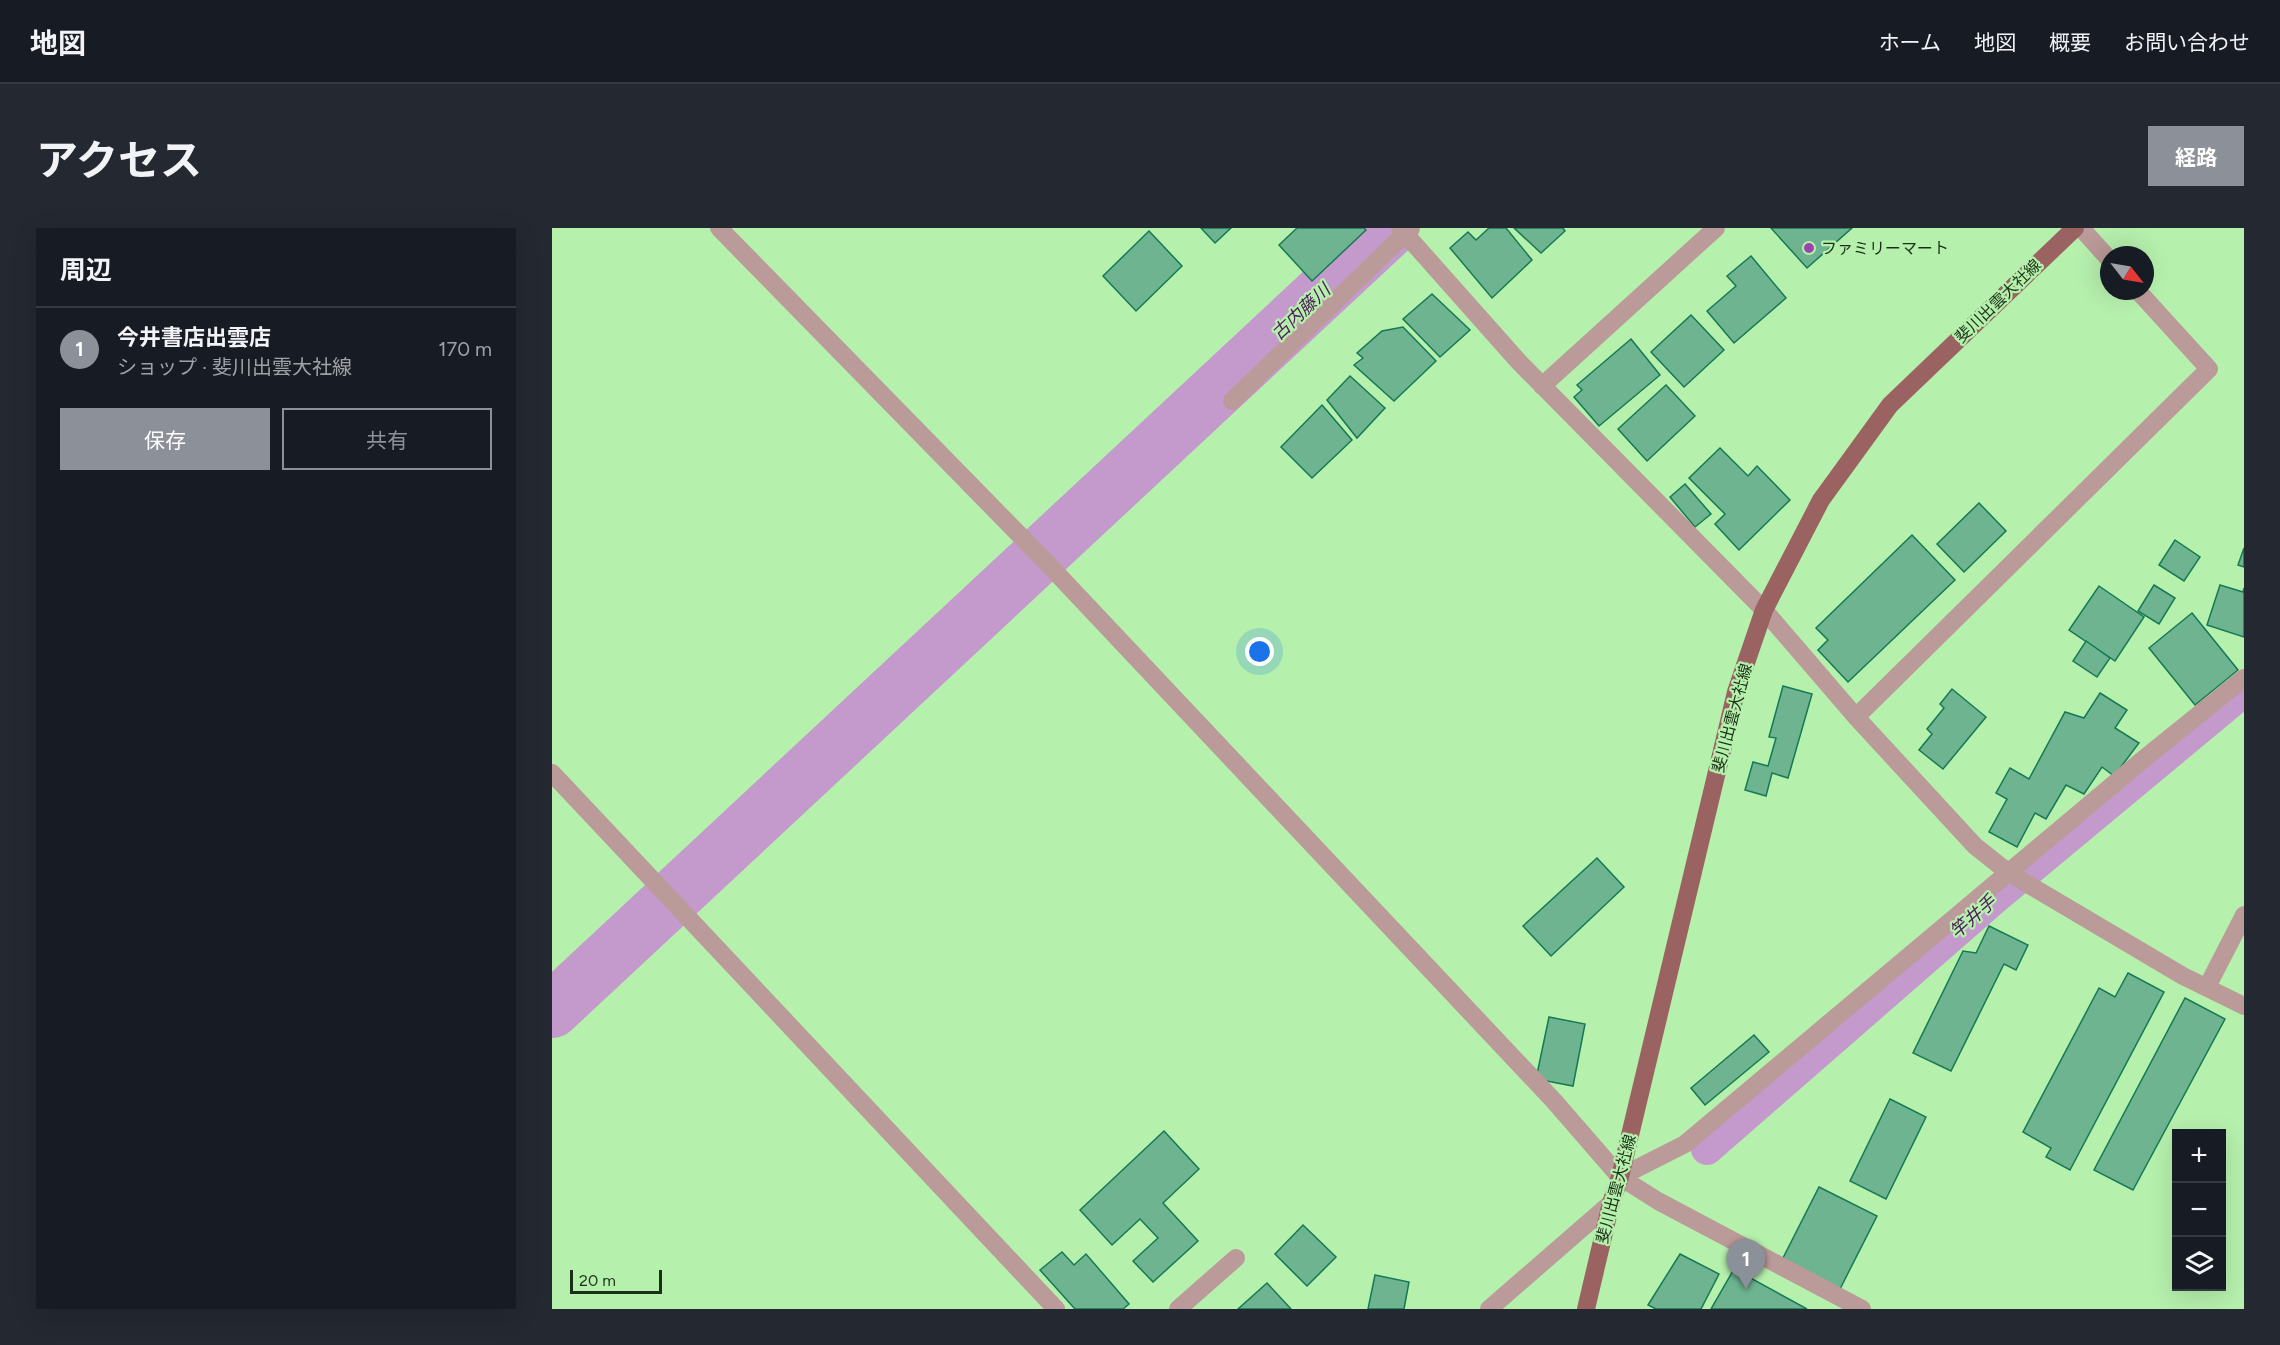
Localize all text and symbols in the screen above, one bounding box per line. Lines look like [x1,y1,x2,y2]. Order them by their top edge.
text: 地図 [30,26,86,60]
text: ホーム [1879,30,1941,55]
text: 地図 [1974,30,2016,55]
text: 概要 [2049,30,2091,55]
text: お問い合わせ [2124,30,2250,55]
button: 経路 [2148,126,2244,186]
text: アクセス [36,135,202,186]
place label: ファミリーマート [1821,239,1949,258]
marker: ファミリーマート [1802,241,1816,255]
north arrow [2100,246,2154,300]
text: 周辺 [60,254,112,286]
street label: 斐川出雲大社線 [1951,255,2045,347]
water label: 古内藤川 [1267,278,1336,345]
text: 今井書店出雲店 [117,324,271,351]
text: 1 [75,337,84,361]
text: 170 m [438,337,492,361]
text: ショップ · 斐川出雲大社線 [117,355,352,379]
button: 保存 [60,408,270,470]
button: 共有 [282,408,492,470]
your location [1245,637,1274,666]
street label: 斐川出雲大社線 [1708,661,1756,775]
water label: 竿井手 [1945,890,2001,943]
map controls [2172,1129,2226,1291]
button: + [2172,1129,2226,1183]
street label: 斐川出雲大社線 [1592,1132,1640,1246]
button: − [2172,1183,2226,1237]
button: layers [2172,1237,2226,1291]
pin: 1 [1726,1240,1766,1289]
scale bar [570,1267,662,1294]
text: 20 m [579,1271,616,1290]

